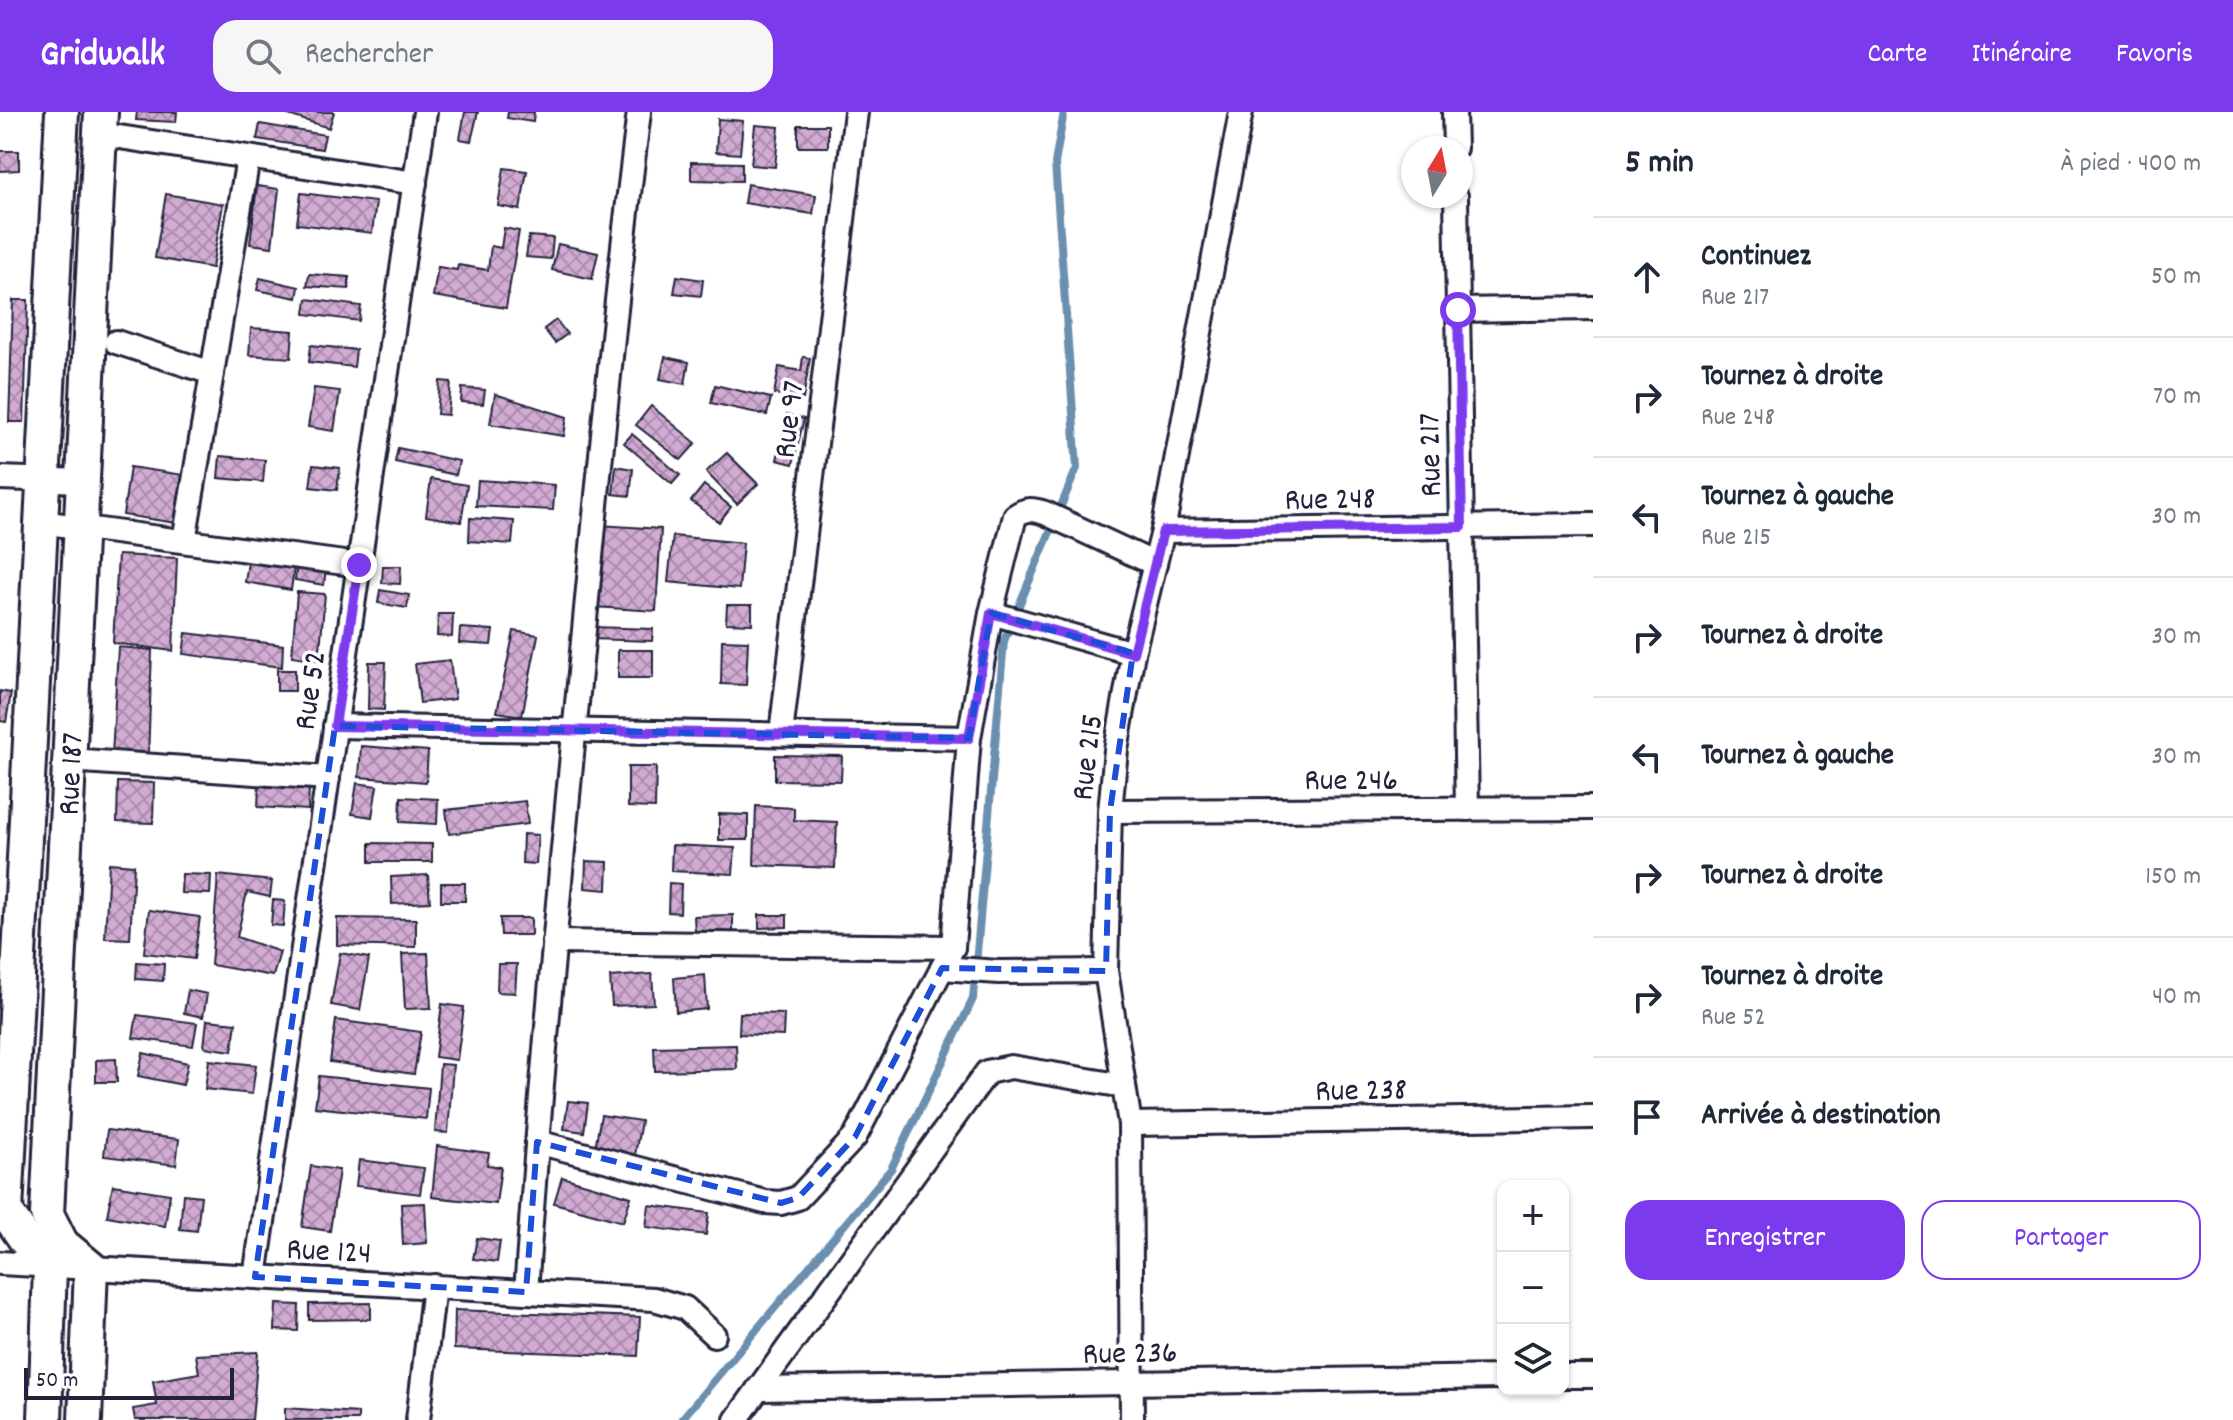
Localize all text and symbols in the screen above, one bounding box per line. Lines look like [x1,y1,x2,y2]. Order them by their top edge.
search box [213,20,773,92]
text: Gridwalk [40,29,165,84]
icon: search [241,34,285,78]
text: Rechercher [305,35,433,78]
text: Carte [1867,36,1927,76]
text: Itinéraire [1971,36,2072,76]
text: Favoris [2116,36,2193,76]
north arrow [1401,136,1473,208]
text: 5 min [1625,140,1694,189]
text: À pied · 400 m [2060,146,2201,183]
text: Continuez [1701,237,1811,280]
icon: ahead [1625,255,1669,299]
text: 50 m [2151,259,2201,296]
text: Rue 217 [1701,280,1769,317]
route start [1440,292,1476,328]
text: Tournez à droite [1701,357,1883,400]
icon: right [1625,375,1669,419]
street label: Rue 97 [764,378,820,461]
text: 70 m [2153,379,2201,416]
text: Rue 248 [1701,400,1775,437]
street label: Rue 217 [1409,412,1457,497]
text: Tournez à gauche [1701,477,1894,520]
street label: Rue 248 [1284,478,1376,526]
icon: left [1625,495,1669,539]
text: 30 m [2151,499,2201,536]
text: Rue 215 [1701,520,1771,557]
route end [341,547,377,583]
icon: right [1625,615,1669,659]
text: Tournez à droite [1701,616,1883,659]
text: 30 m [2151,619,2201,656]
street label: Rue 52 [285,648,341,733]
street label: Rue 215 [1062,712,1118,803]
street label: Rue 187 [49,732,99,817]
icon: left [1625,735,1669,779]
text: Tournez à gauche [1701,736,1894,779]
text: 30 m [2151,739,2201,776]
street label: Rue 246 [1304,760,1398,806]
icon: right [1625,855,1669,899]
text: Tournez à droite [1701,856,1883,899]
text: 150 m [2145,859,2201,896]
text: Tournez à droite [1701,957,1883,1000]
icon: right [1625,975,1669,1019]
text: 40 m [2152,979,2201,1016]
text: Rue 52 [1701,1000,1766,1037]
street label: Rue 238 [1315,1069,1407,1117]
icon: arrive [1625,1095,1669,1139]
text: Arrivée à destination [1701,1096,1941,1139]
map controls [1497,1180,1569,1396]
button: + [1497,1180,1569,1252]
button: Enregistrer [1625,1200,1905,1280]
button: Partager [1921,1200,2201,1280]
street label: Rue 124 [285,1229,372,1279]
button: − [1497,1252,1569,1324]
button: layers [1497,1324,1569,1396]
street label: Rue 236 [1082,1332,1178,1380]
scale bar [24,1364,234,1400]
text: 50 m [36,1366,78,1397]

